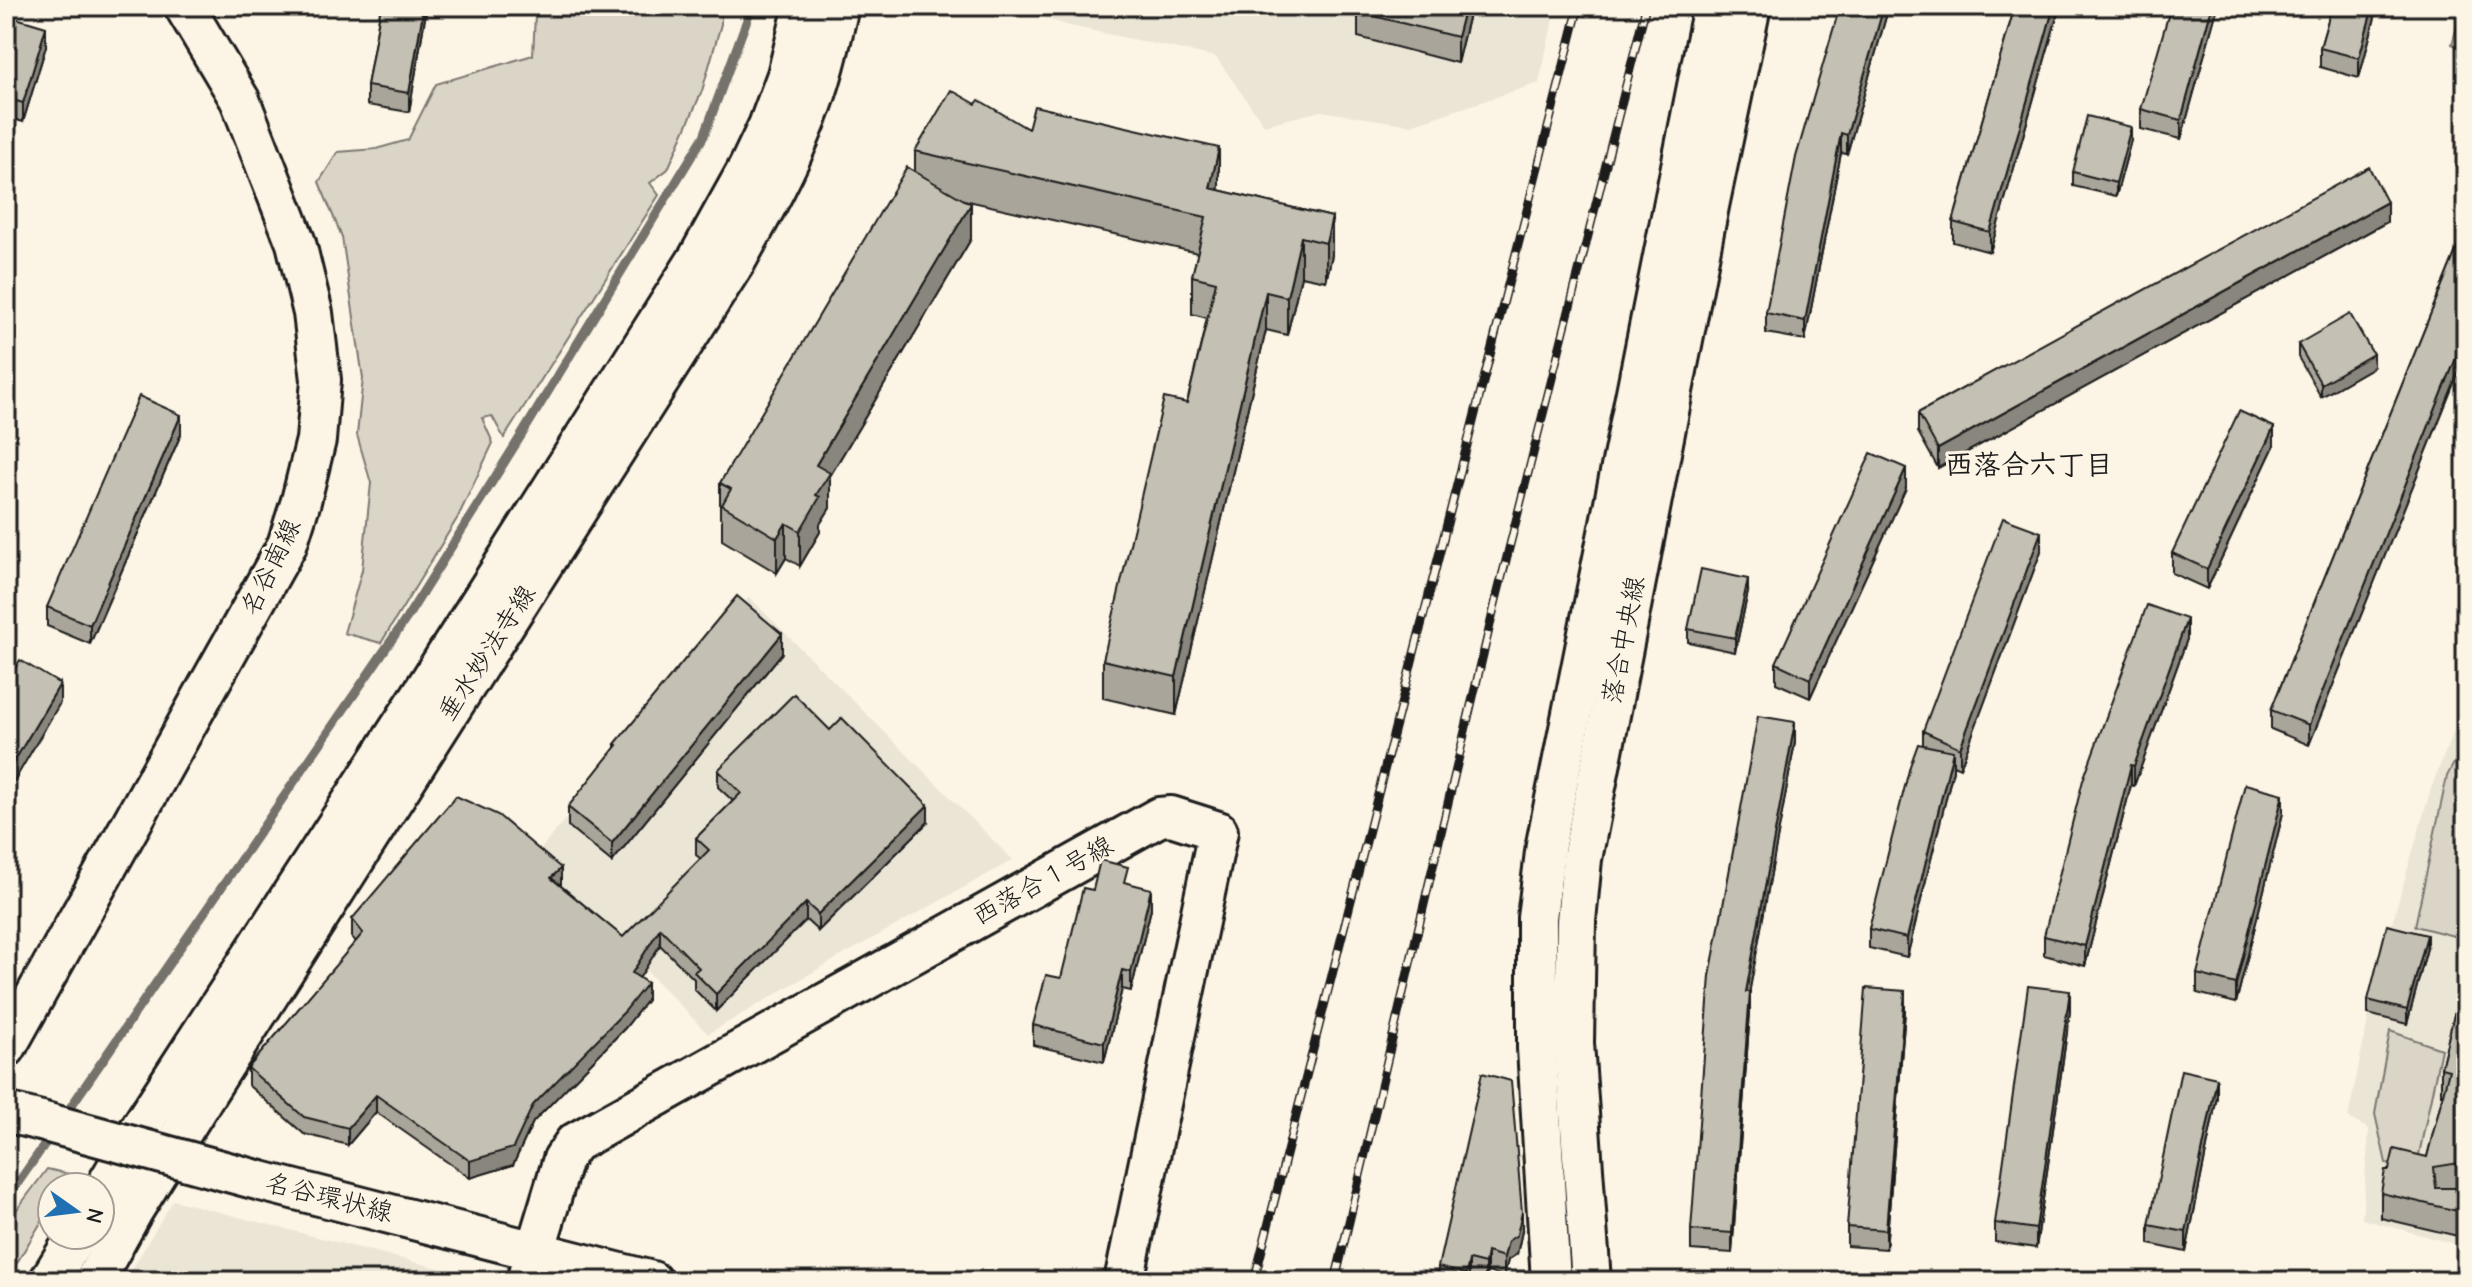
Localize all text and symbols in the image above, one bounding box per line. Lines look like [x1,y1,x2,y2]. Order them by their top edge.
district label: 西落合六丁目 [1945,449,2113,481]
street label: 名谷南線 [235,514,307,620]
street label: 落合中央線 [1597,573,1651,707]
street label: 垂水妙法寺線 [432,579,542,727]
street label: 西落合１号線 [968,830,1118,932]
street label: 名谷環状線 [262,1168,396,1228]
north arrow [36,1171,116,1251]
text: N [80,1205,109,1226]

